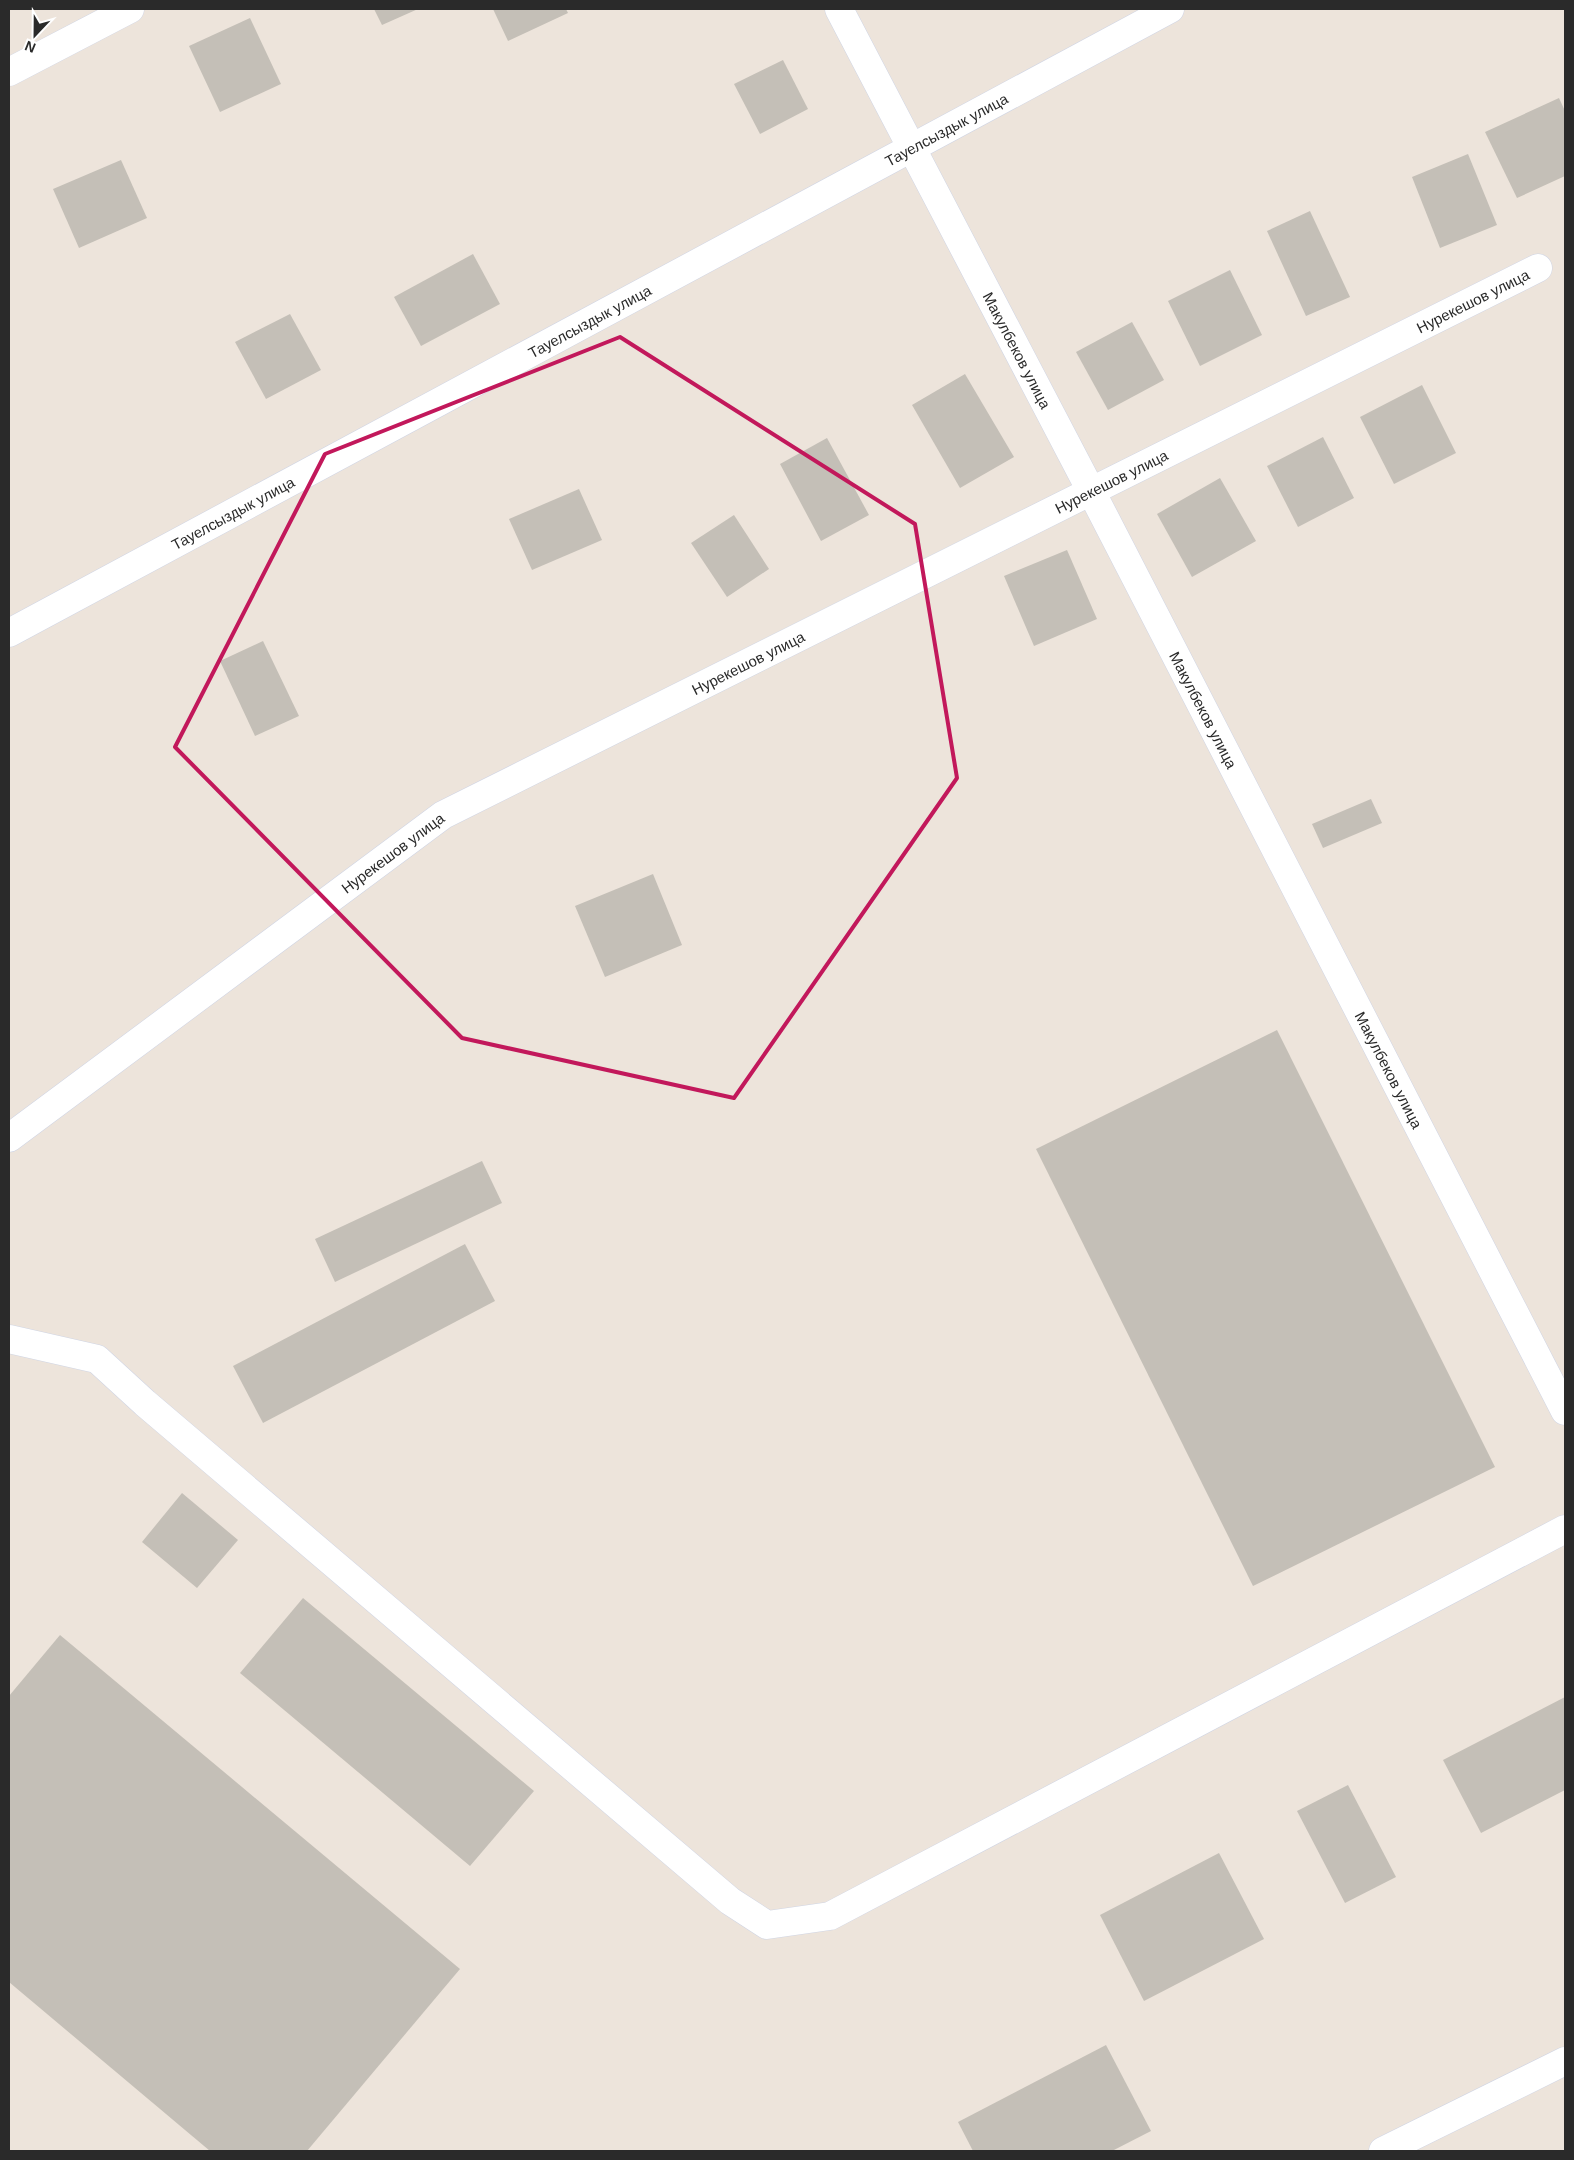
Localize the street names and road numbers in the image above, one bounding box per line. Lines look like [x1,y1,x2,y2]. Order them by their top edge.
street label: Тауелсыздык улица [882,89,1011,169]
street label: Нурекешов улица [1414,265,1532,336]
street label: Тауелсыздык улица [525,281,654,361]
street label: Макулбеков улица [980,289,1055,412]
street label: Нурекешов улица [1052,446,1171,516]
street label: Тауелсыздык улица [168,473,298,553]
street label: Нурекешов улица [689,627,808,698]
street label: Макулбеков улица [1167,649,1241,772]
street label: Нурекешов улица [338,808,448,896]
street label: Макулбеков улица [1352,1009,1427,1132]

